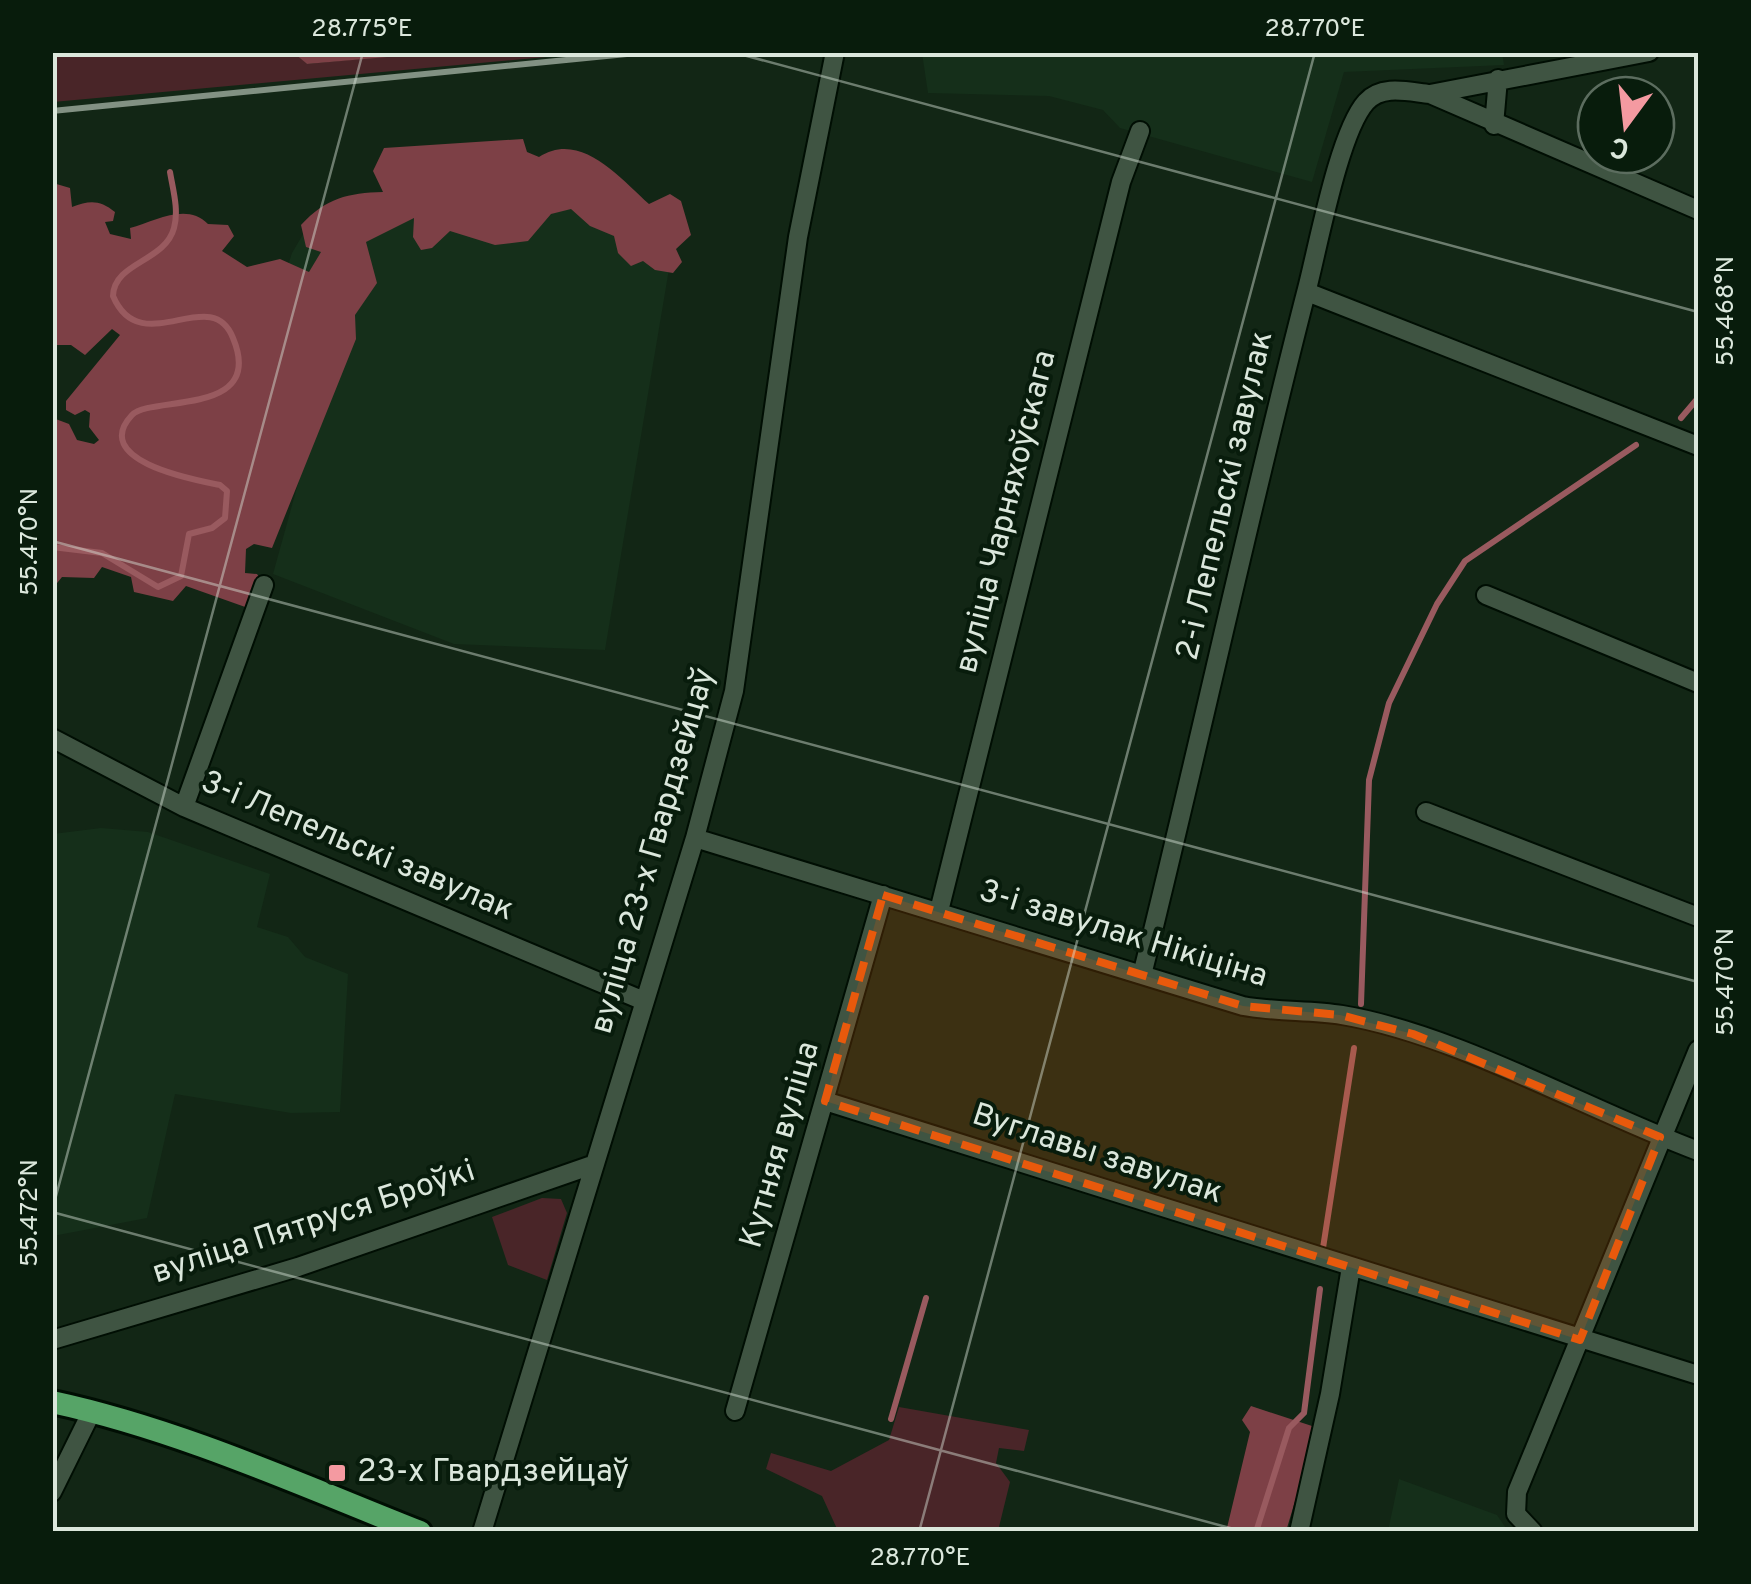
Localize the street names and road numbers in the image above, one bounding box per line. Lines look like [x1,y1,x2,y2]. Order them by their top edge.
street label: 2-і Лепельскі завулак [1169,327,1283,665]
street label: вуліца Чарняхоўскага [948,347,1066,677]
street label: вуліца 23-х Гвардзейцаў [583,663,725,1039]
street label: 3-і Лепельскі завулак [194,763,520,931]
street label: 3-і завулак Нікіціна [974,872,1272,998]
street label: Кутняя вуліца [732,1037,830,1253]
street label: Вуглавы завулак [967,1096,1227,1214]
street label: вуліца Пятруся Броўкі [148,1152,480,1294]

